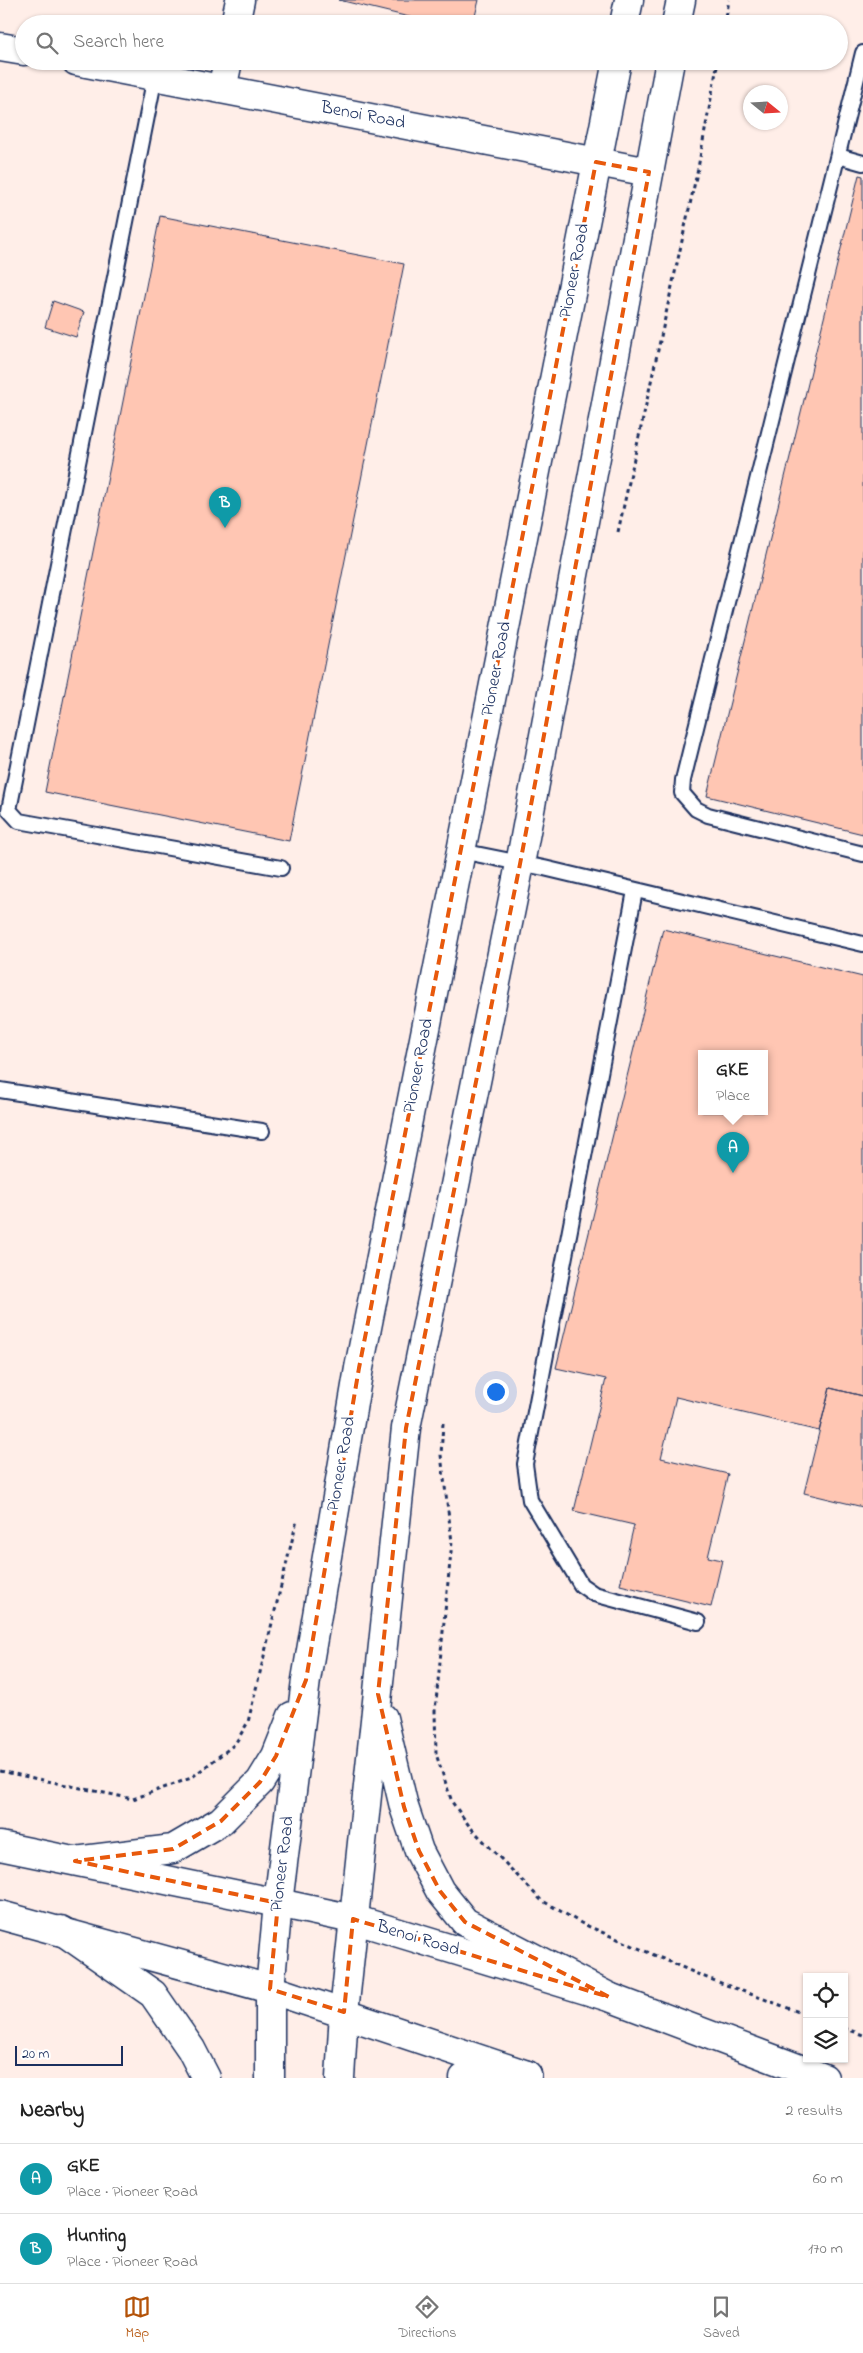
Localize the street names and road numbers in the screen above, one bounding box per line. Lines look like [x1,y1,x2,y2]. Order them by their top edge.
street label: Benoi Road [318,95,407,137]
street label: Pioneer Road [553,221,597,321]
street label: Pioneer Road [475,619,519,719]
street label: Pioneer Road [397,1016,441,1116]
street label: Pioneer Road [321,1414,363,1514]
street label: Pioneer Road [264,1815,302,1913]
street label: Benoi Road [372,1914,463,1964]

